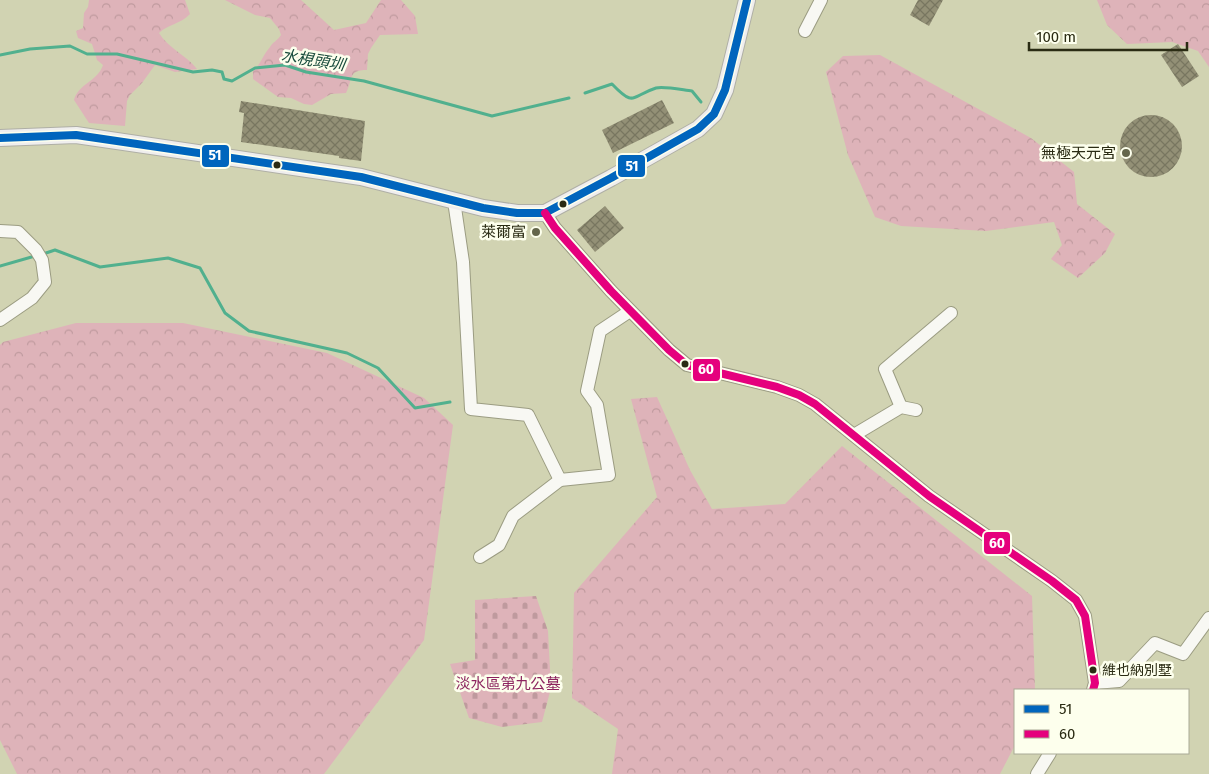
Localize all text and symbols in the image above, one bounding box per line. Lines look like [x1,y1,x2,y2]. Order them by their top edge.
scale bar [1029,20,1186,52]
text: 100 m [1036,28,1076,46]
water label: 水梘頭圳 [280,46,348,75]
line badge: 51 [201,144,230,168]
place label: 無極天元宮 [1041,144,1116,162]
text: 51 [208,147,222,164]
marker: 無極天元宮 [1120,147,1132,159]
line badge: 51 [617,154,646,178]
text: 51 [625,158,639,175]
unlabelled marker [272,160,282,170]
unlabelled marker [558,199,568,209]
place label: 萊爾富 [481,223,526,241]
marker: 萊爾富 [530,226,542,238]
line badge: 60 [692,358,721,382]
unlabelled marker [680,359,690,369]
text: 60 [698,361,714,378]
line badge: 60 [983,531,1011,555]
text: 60 [989,535,1005,552]
place label: 維也納別墅 [1102,662,1172,679]
marker: 維也納別墅 [1088,665,1098,675]
park label: 淡水區第九公墓 [455,675,561,693]
legend [1014,689,1189,754]
text: 51 [1059,700,1072,718]
text: 60 [1059,725,1075,743]

